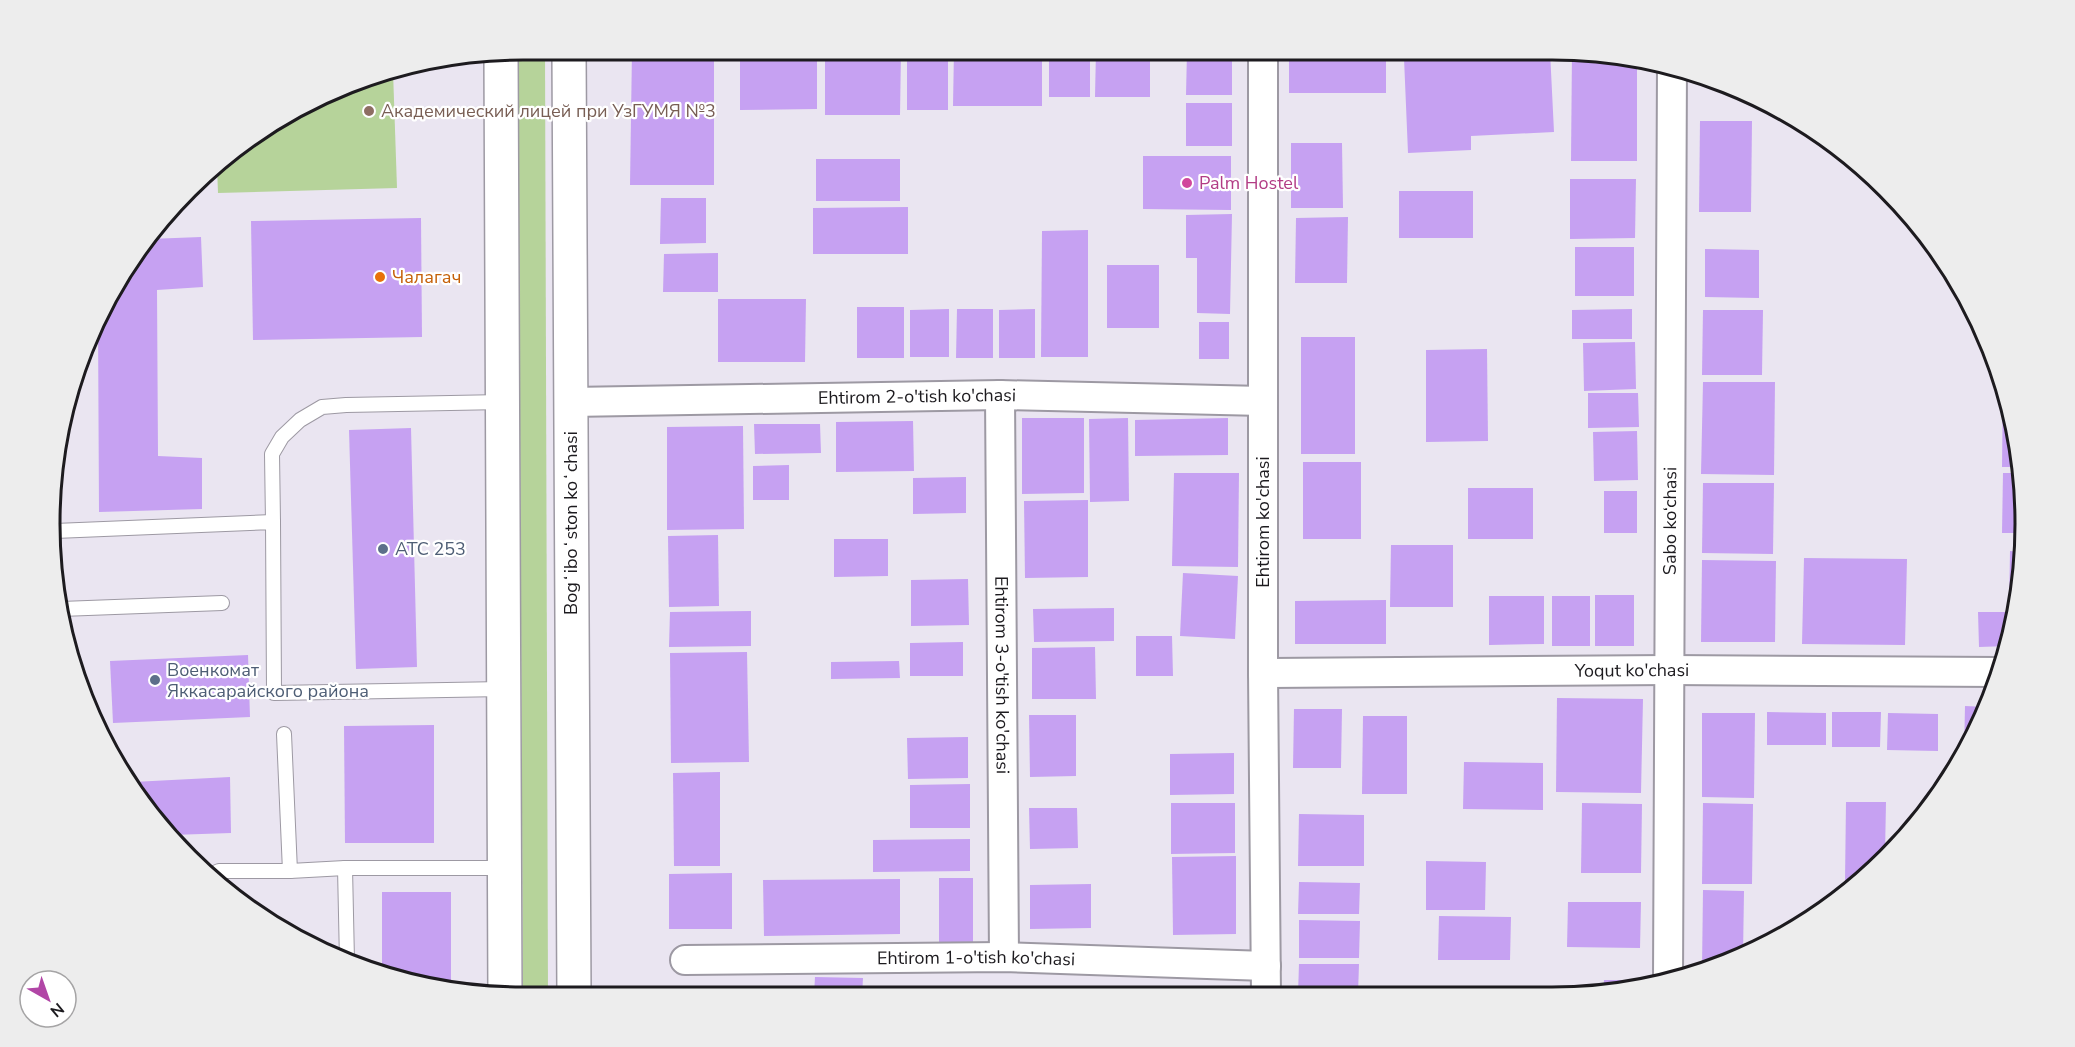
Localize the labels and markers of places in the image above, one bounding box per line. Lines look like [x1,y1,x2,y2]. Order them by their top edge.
place label: Академический лицей при УзГУМЯ №3 [381,99,716,123]
marker: Академический лицей при УзГУМЯ №3 [362,104,376,118]
place label: Palm Hostel [1199,171,1299,195]
marker: Palm Hostel [1180,176,1194,190]
place label: Чалагач [392,265,461,289]
marker: Чалагач [373,270,387,284]
place label: АТС 253 [395,537,466,561]
marker: АТС 253 [376,542,390,556]
place label: Военкомат Яккасарайского района [167,658,369,703]
marker: Военкомат Яккасарайского района [148,673,162,687]

